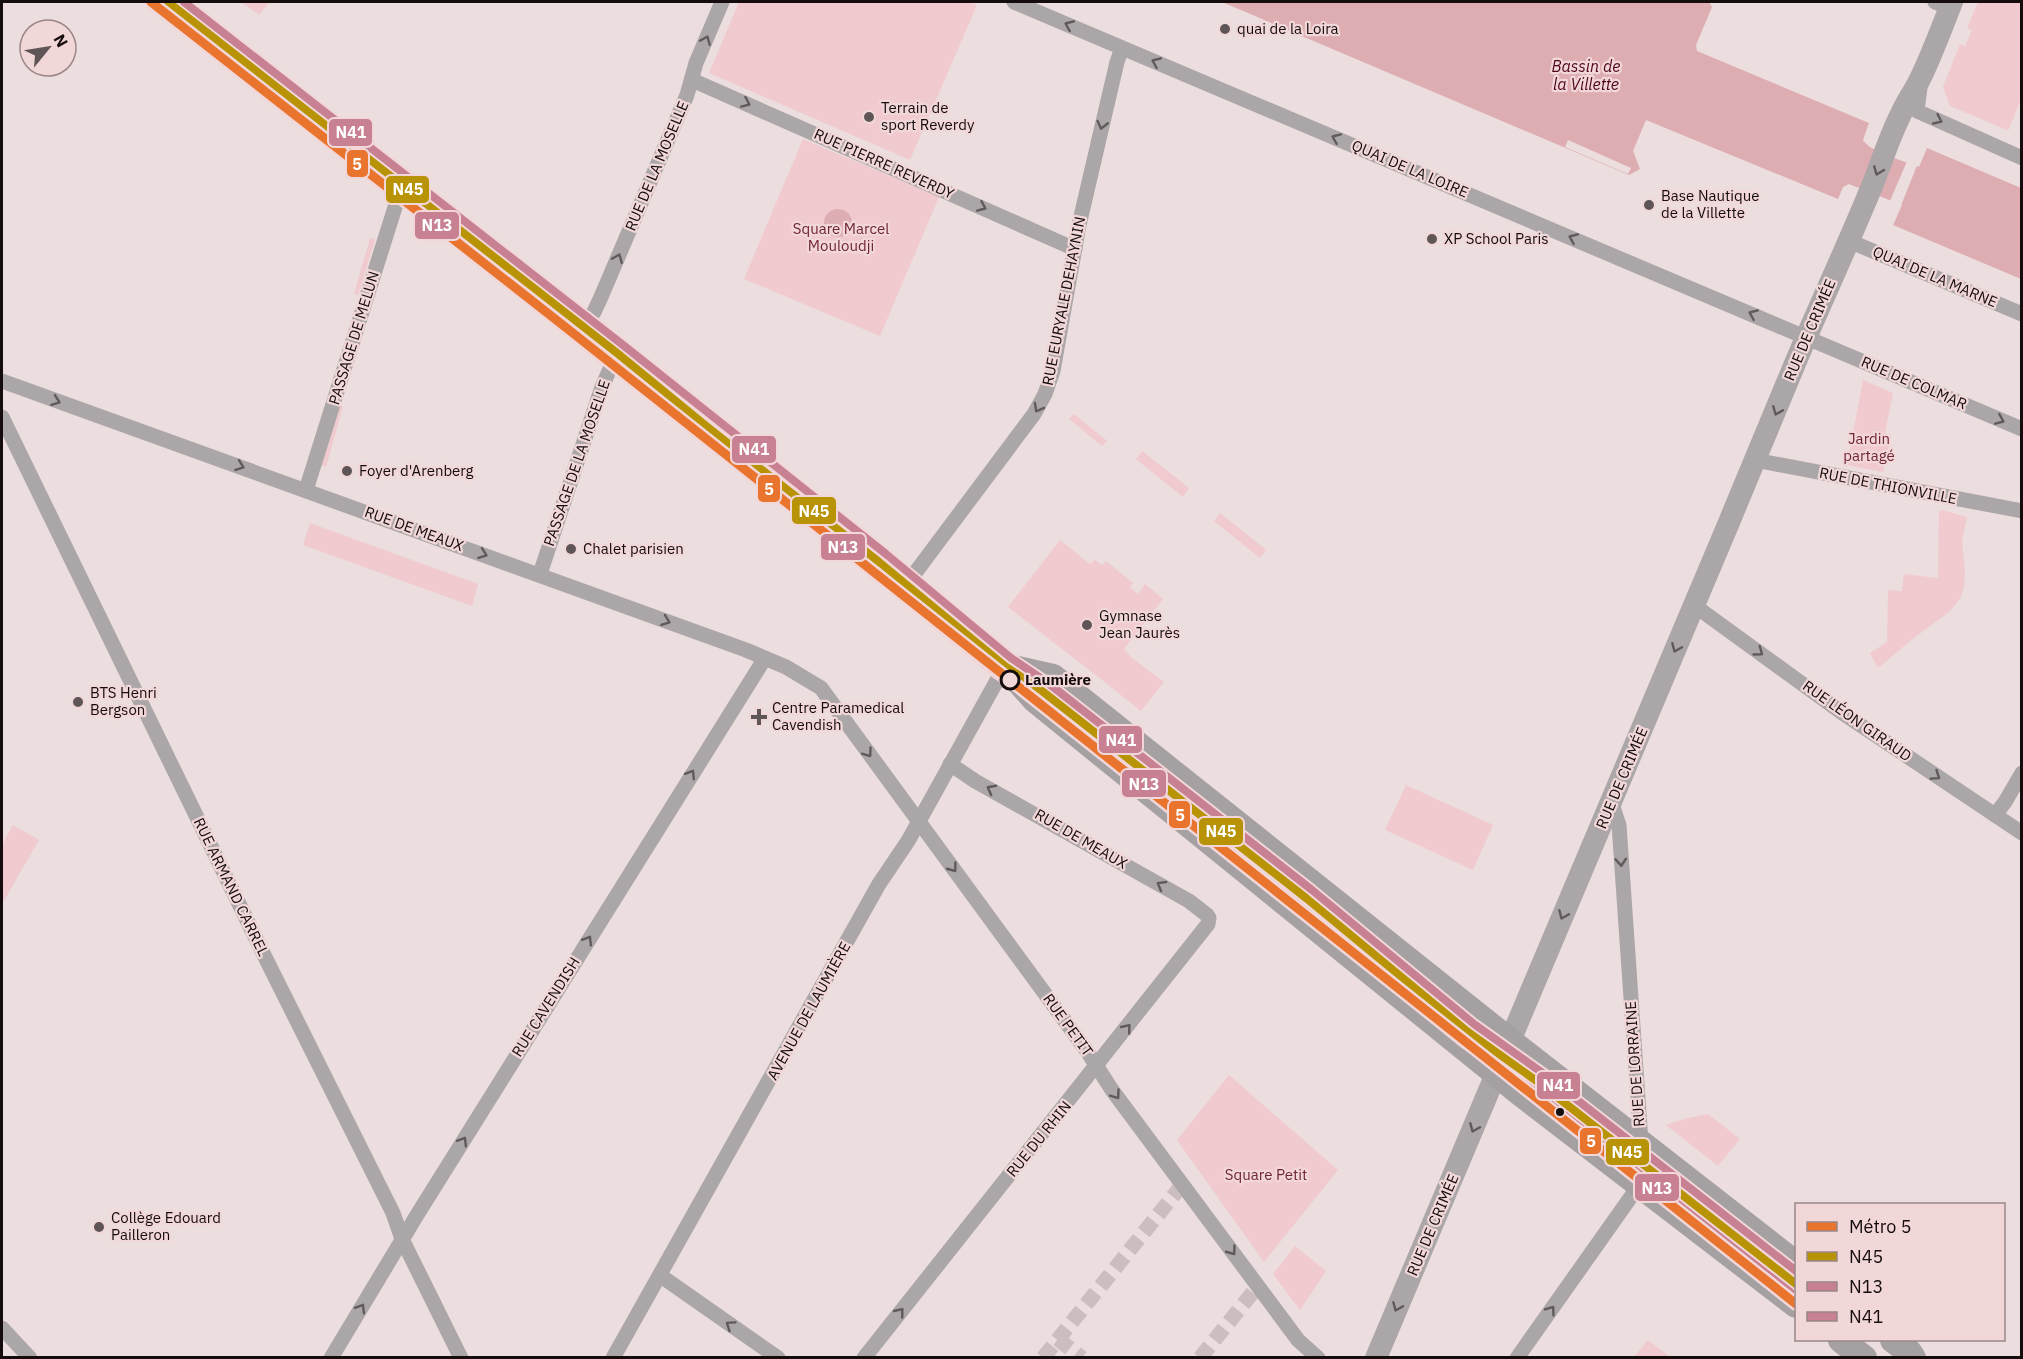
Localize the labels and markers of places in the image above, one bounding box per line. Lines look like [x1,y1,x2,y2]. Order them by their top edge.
place label: quai de la Loira [1237,19,1339,38]
marker: quai de la Loira [1218,22,1232,36]
place label: Terrain de sport Reverdy [881,98,975,134]
marker: Terrain de sport Reverdy [862,110,876,124]
place label: Base Nautique de la Villette [1661,186,1760,222]
marker: Base Nautique de la Villette [1642,198,1656,212]
place label: XP School Paris [1444,229,1549,248]
marker: XP School Paris [1425,232,1439,246]
place label: Foyer d'Arenberg [359,461,474,480]
marker: Foyer d'Arenberg [340,464,354,478]
place label: Chalet parisien [583,539,684,558]
marker: Chalet parisien [564,542,578,556]
place label: Gymnase Jean Jaurès [1099,606,1180,642]
marker: Gymnase Jean Jaurès [1080,618,1094,632]
marker: Laumière [1000,670,1020,690]
place label: Laumière [1025,670,1091,689]
place label: BTS Henri Bergson [90,683,157,719]
marker: BTS Henri Bergson [71,695,85,709]
place label: Centre Paramedical Cavendish [772,698,904,734]
marker: Centre Paramedical Cavendish [750,708,768,726]
unlabelled marker [1554,1106,1566,1118]
place label: Collège Edouard Pailleron [111,1208,221,1244]
marker: Collège Edouard Pailleron [92,1220,106,1234]

